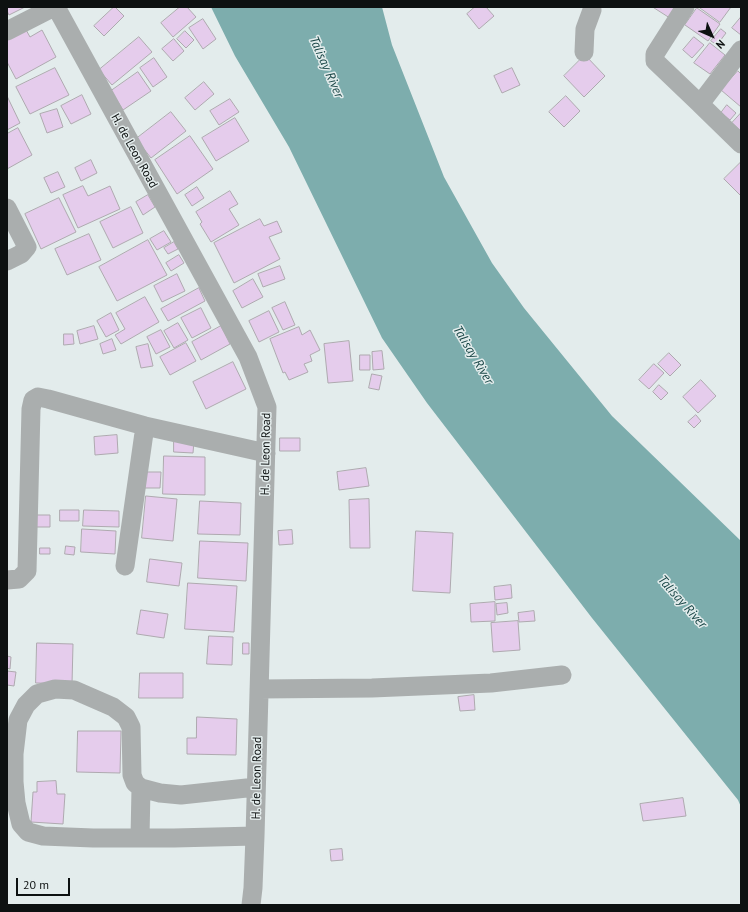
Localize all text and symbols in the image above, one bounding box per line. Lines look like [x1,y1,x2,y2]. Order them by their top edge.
north arrow [692,16,732,56]
water label: Talisay River [306,34,346,100]
text: N [713,37,728,52]
street label: H. de Leon Road [108,111,160,191]
water label: Talisay River [449,323,497,387]
street label: H. de Leon Road [258,413,274,495]
water label: Talisay River [654,572,710,632]
street label: H. de Leon Road [249,737,265,819]
scale bar [18,870,72,896]
text: 20 m [23,877,49,892]

